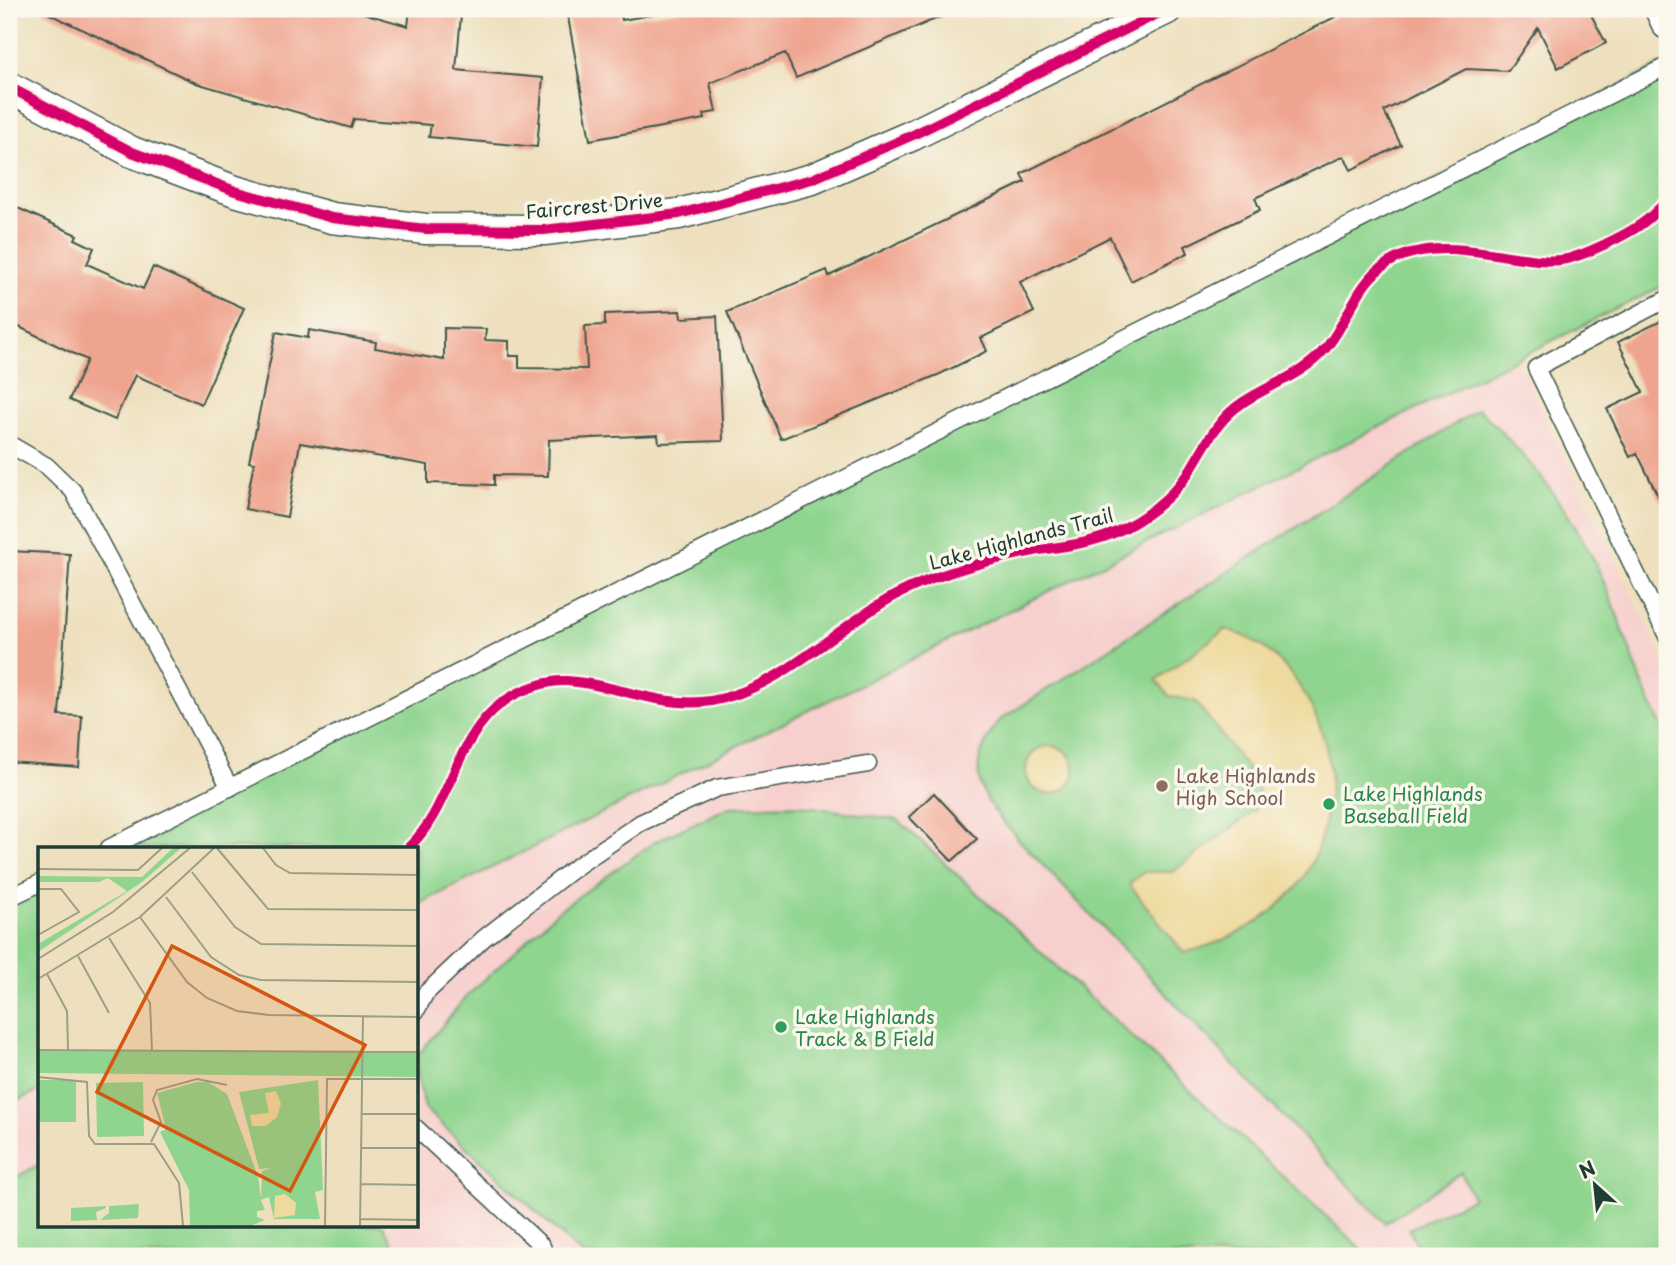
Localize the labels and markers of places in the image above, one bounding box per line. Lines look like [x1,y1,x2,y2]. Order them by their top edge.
place label: Lake Highlands High School [1176,761,1316,811]
marker: Lake Highlands High School [1154,778,1170,794]
place label: Lake Highlands Baseball Field [1343,779,1483,829]
marker: Lake Highlands Baseball Field [1321,796,1337,812]
place label: Lake Highlands Track & B Field [795,1002,935,1052]
marker: Lake Highlands Track & B Field [773,1019,789,1035]

